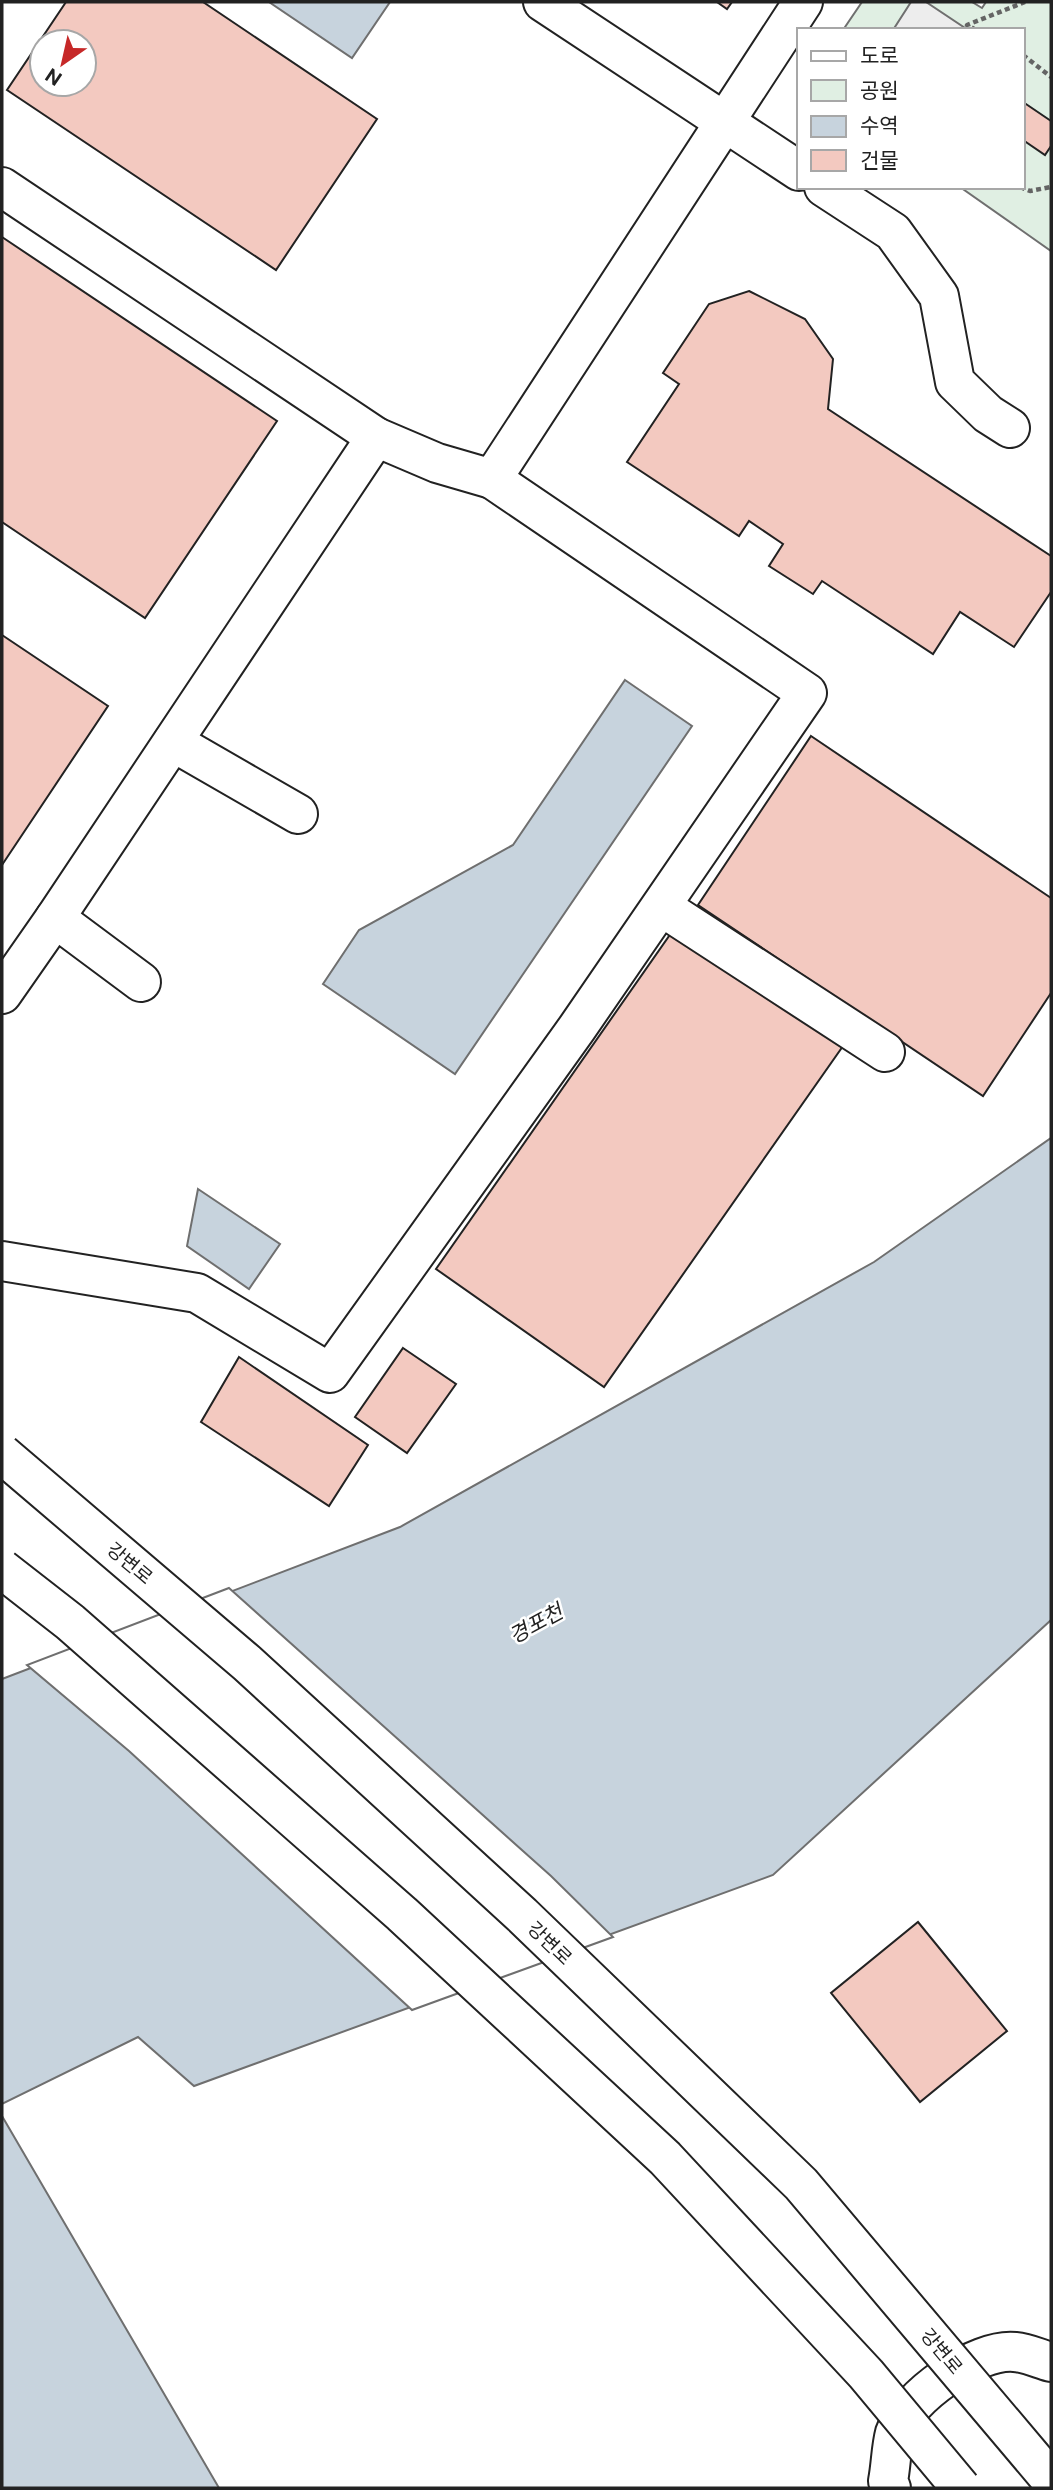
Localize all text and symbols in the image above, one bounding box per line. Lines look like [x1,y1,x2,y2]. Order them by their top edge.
north arrow [28,28,98,98]
legend [797,28,1025,189]
text: 도로 [860,43,899,68]
text: N [41,64,66,90]
text: 공원 [860,78,899,103]
text: 수역 [860,113,899,138]
text: 건물 [860,148,899,173]
street label: 강변로 [103,1538,157,1588]
water label: 경포천 [504,1597,570,1649]
street label: 강변로 [523,1917,577,1969]
street label: 강변로 [917,2324,967,2378]

